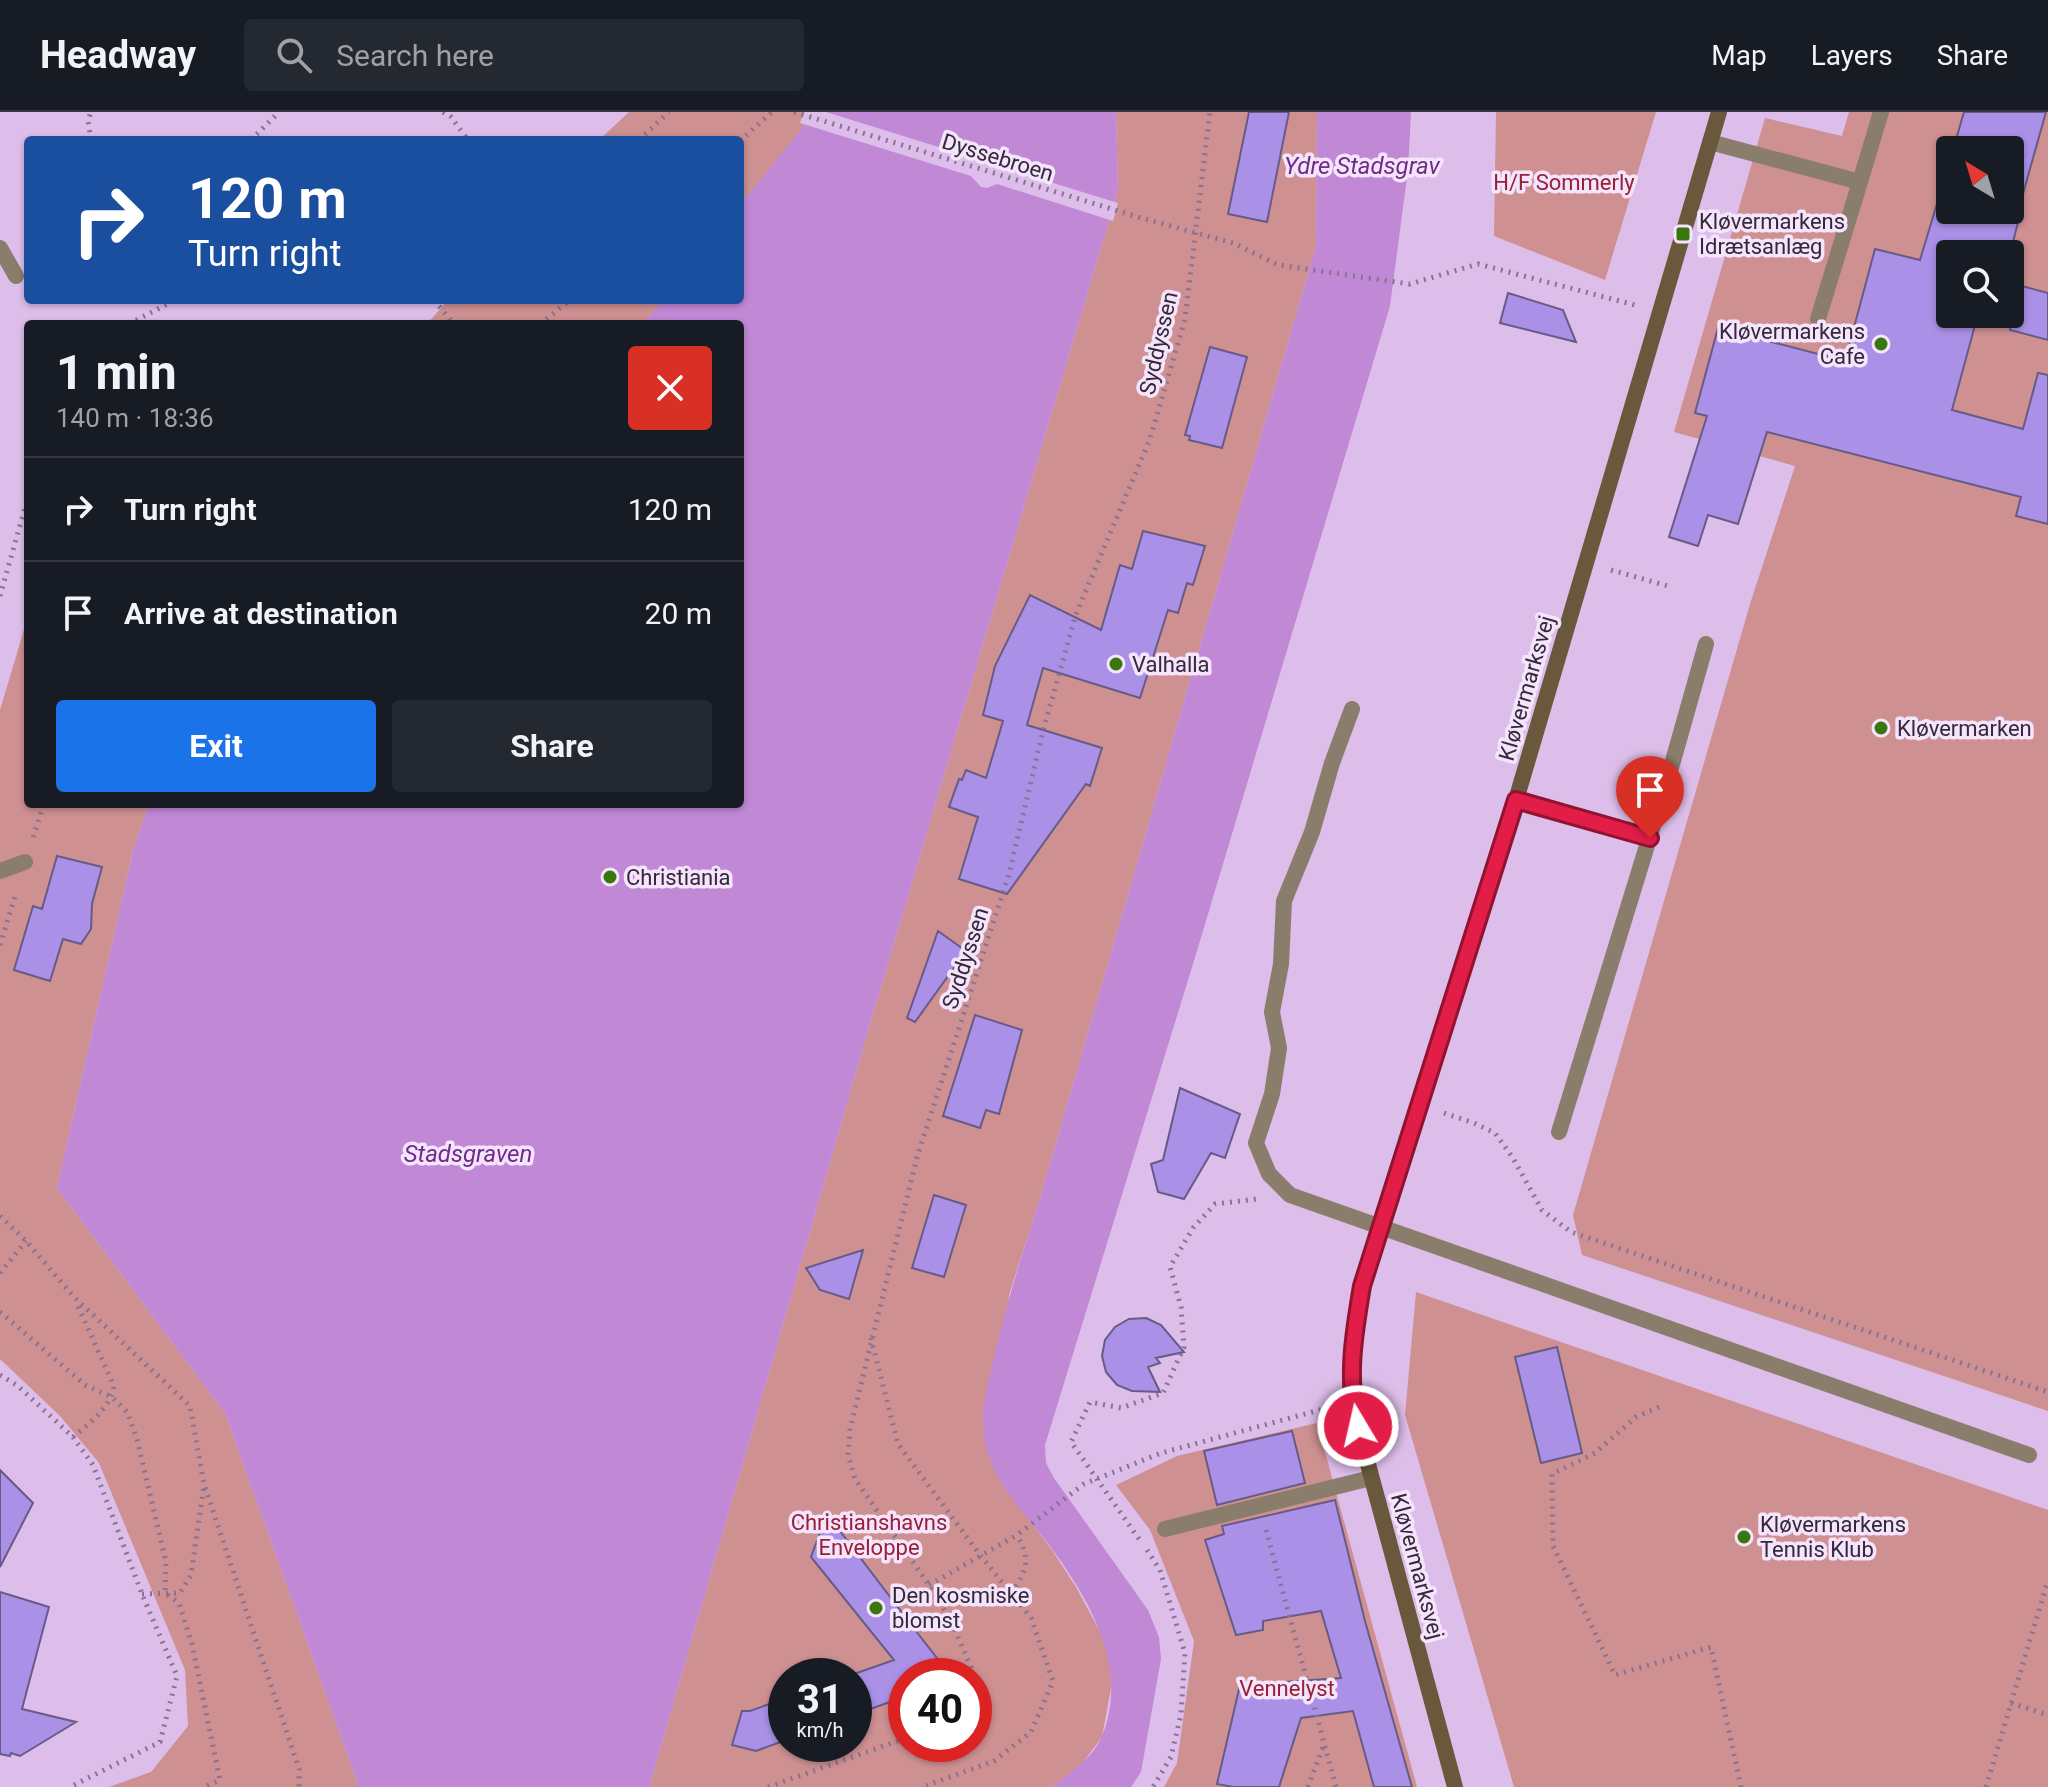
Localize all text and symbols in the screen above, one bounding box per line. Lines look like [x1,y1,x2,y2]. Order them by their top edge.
search box [244,19,804,91]
text: Headway [40,33,196,77]
icon: search [272,33,316,77]
text: Search here [336,38,494,73]
text: Map [1711,39,1767,72]
text: Layers [1811,39,1893,72]
text: Share [1937,39,2008,72]
street label: Dyssebroen [939,129,1057,186]
north arrow [1936,136,2024,224]
map controls [1936,136,2024,328]
water label: Ydre Stadsgrav [1284,152,1441,180]
text: 120 m [188,166,347,232]
icon: right [56,168,160,272]
park label: H/F Sommerly [1493,170,1635,195]
place label: Kløvermarkens Idrætsanlæg [1699,209,1845,259]
marker: Kløvermarkens Idrætsanlæg [1674,225,1692,243]
text: Turn right [188,233,341,275]
button: search [1936,240,2024,328]
street label: Syddyssen [1134,289,1182,397]
place label: Kløvermarkens Cafe [1719,319,1865,369]
marker: Kløvermarkens Cafe [1872,335,1890,353]
text: 1 min [56,344,177,401]
button: close [628,346,712,430]
text: 140 m · 18:36 [56,403,214,433]
icon: right [56,487,100,531]
text: Turn right [124,492,257,527]
text: 120 m [628,492,712,527]
icon: arrive [56,591,100,635]
text: Arrive at destination [124,596,398,631]
text: 20 m [645,596,712,631]
street label: Kløvermarksvej [1494,613,1559,764]
place label: Valhalla [1132,652,1210,677]
marker: Valhalla [1107,655,1125,673]
button: Exit [56,700,376,792]
button: Share [392,700,712,792]
place label: Kløvermarken [1897,716,2032,741]
marker: Kløvermarken [1872,719,1890,737]
pin [1616,756,1684,838]
icon: arrive [1628,768,1672,812]
place label: Christiania [626,865,731,890]
marker: Christiania [601,868,619,886]
street label: Syddyssen [937,904,994,1012]
water label: Stadsgraven [404,1140,532,1168]
position arrow [1316,1384,1400,1468]
street label: Kløvermarksvej [1386,1490,1449,1642]
park label: Christianshavns Enveloppe [791,1510,947,1560]
place label: Kløvermarkens Tennis Klub [1760,1512,1906,1562]
marker: Kløvermarkens Tennis Klub [1735,1528,1753,1546]
place label: Den kosmiske blomst [892,1583,1029,1633]
marker: Den kosmiske blomst [867,1599,885,1617]
speed limit sign: 40 [888,1658,992,1762]
text: 31 [797,1676,843,1723]
park label: Vennelyst [1239,1676,1335,1701]
text: km/h [797,1718,843,1742]

